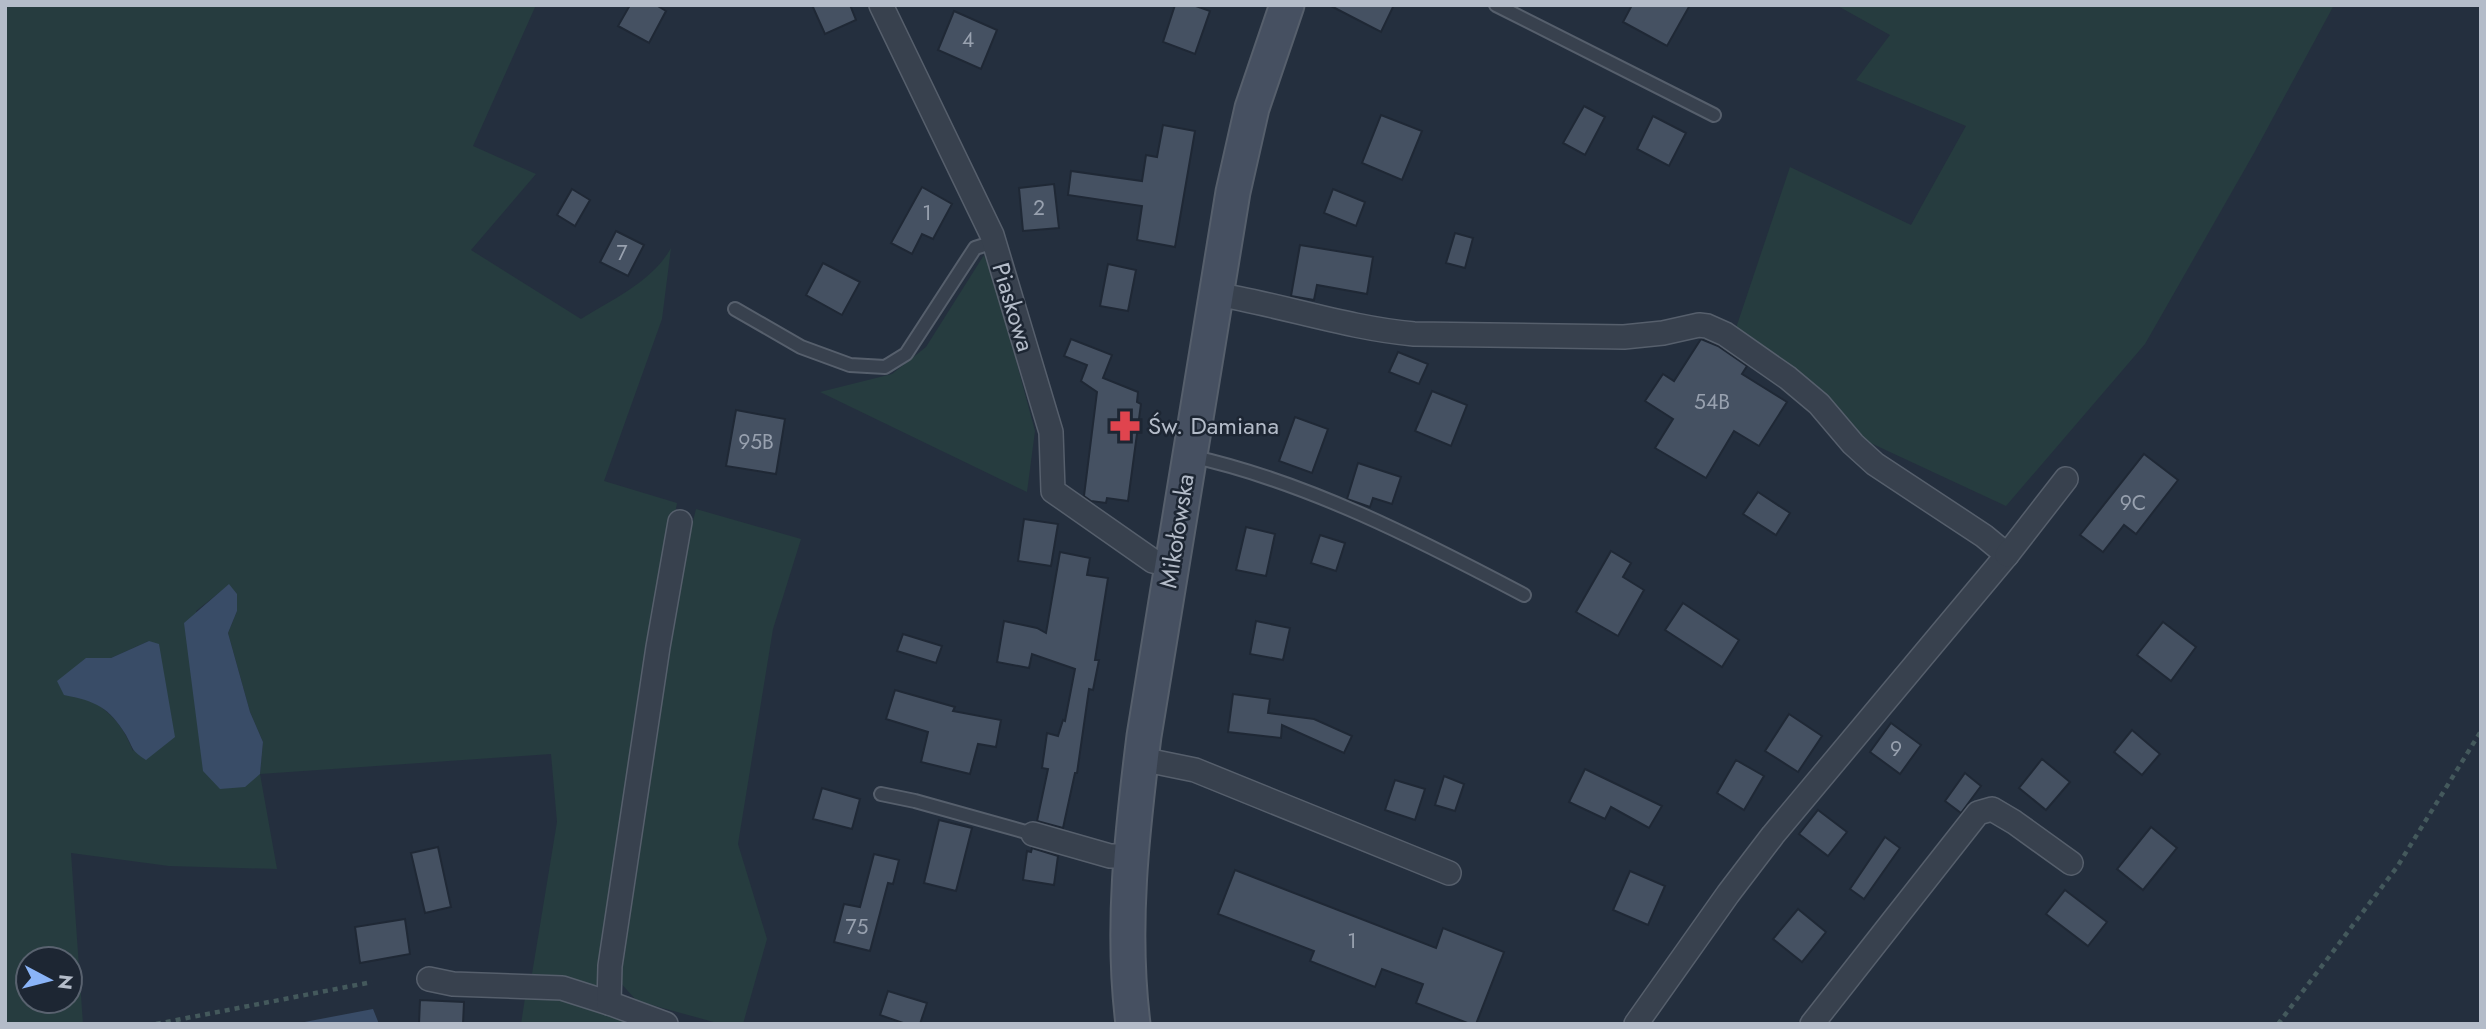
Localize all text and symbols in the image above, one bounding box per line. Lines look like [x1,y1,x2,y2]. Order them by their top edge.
house number: 4 [962,25,974,55]
house number: 2 [1033,193,1045,223]
house number: 1 [922,198,932,228]
house number: 7 [616,238,628,268]
street label: Piaskowa [983,258,1044,356]
house number: 54B [1694,387,1730,417]
place label: Św. Damiana [1148,408,1279,443]
pharmacy icon: Św. Damiana [1108,409,1142,443]
house number: 95B [738,427,774,457]
street label: Mikołowska [1150,471,1203,591]
house number: 9C [2120,488,2146,518]
house number: 9 [1890,734,1902,764]
house number: 75 [846,912,868,942]
house number: 1 [1347,926,1357,956]
north arrow [14,945,84,1015]
text: N [51,973,80,991]

